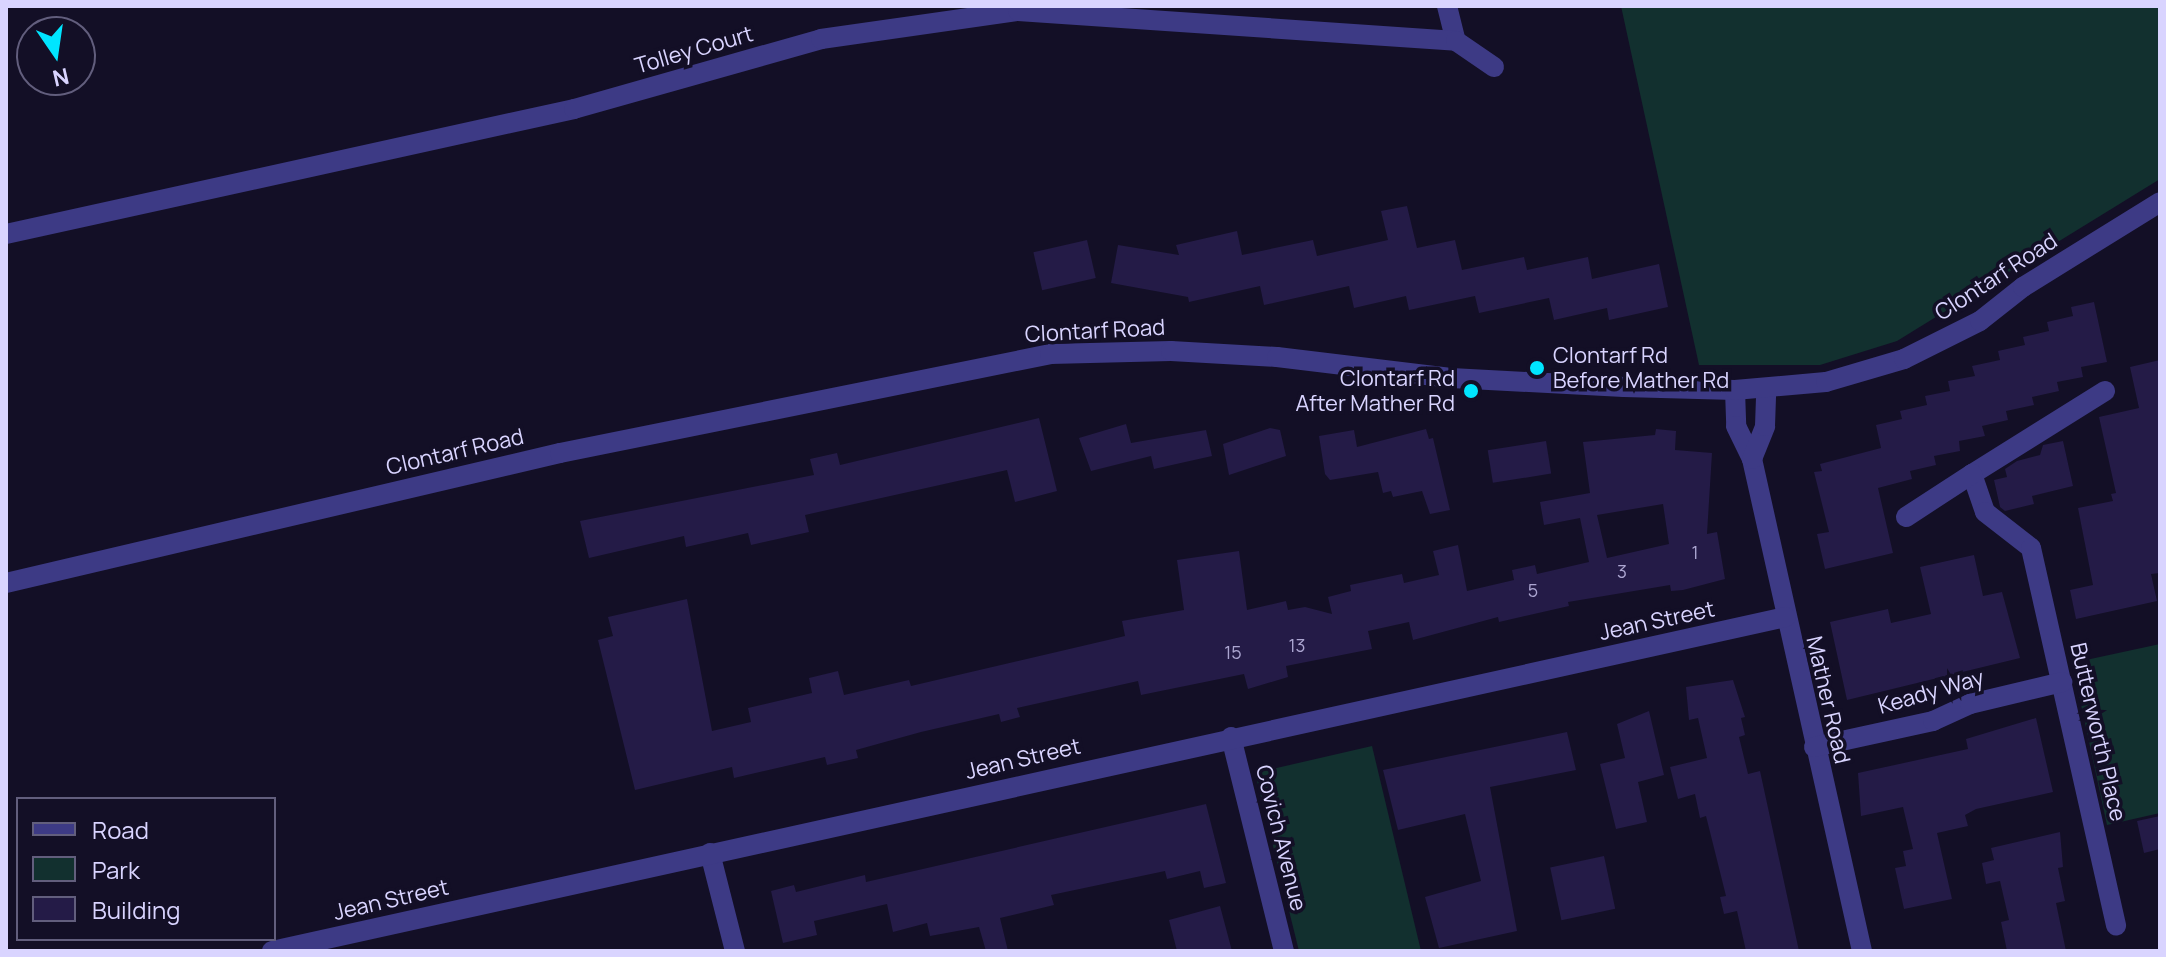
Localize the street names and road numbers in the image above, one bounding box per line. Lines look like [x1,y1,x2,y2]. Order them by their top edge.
street label: Tolley Court [632,21,756,79]
street label: Clontarf Road [1930,228,2062,326]
street label: Clontarf Road [1024,314,1166,348]
street label: Clontarf Road [384,423,526,481]
street label: Jean Street [1597,596,1717,646]
street label: Mather Road [1801,634,1855,766]
street label: Butterworth Place [2065,640,2131,824]
street label: Keady Way [1875,664,1987,720]
street label: Jean Street [963,733,1083,785]
street label: Covich Avenue [1250,762,1312,914]
street label: Jean Street [331,874,451,926]

